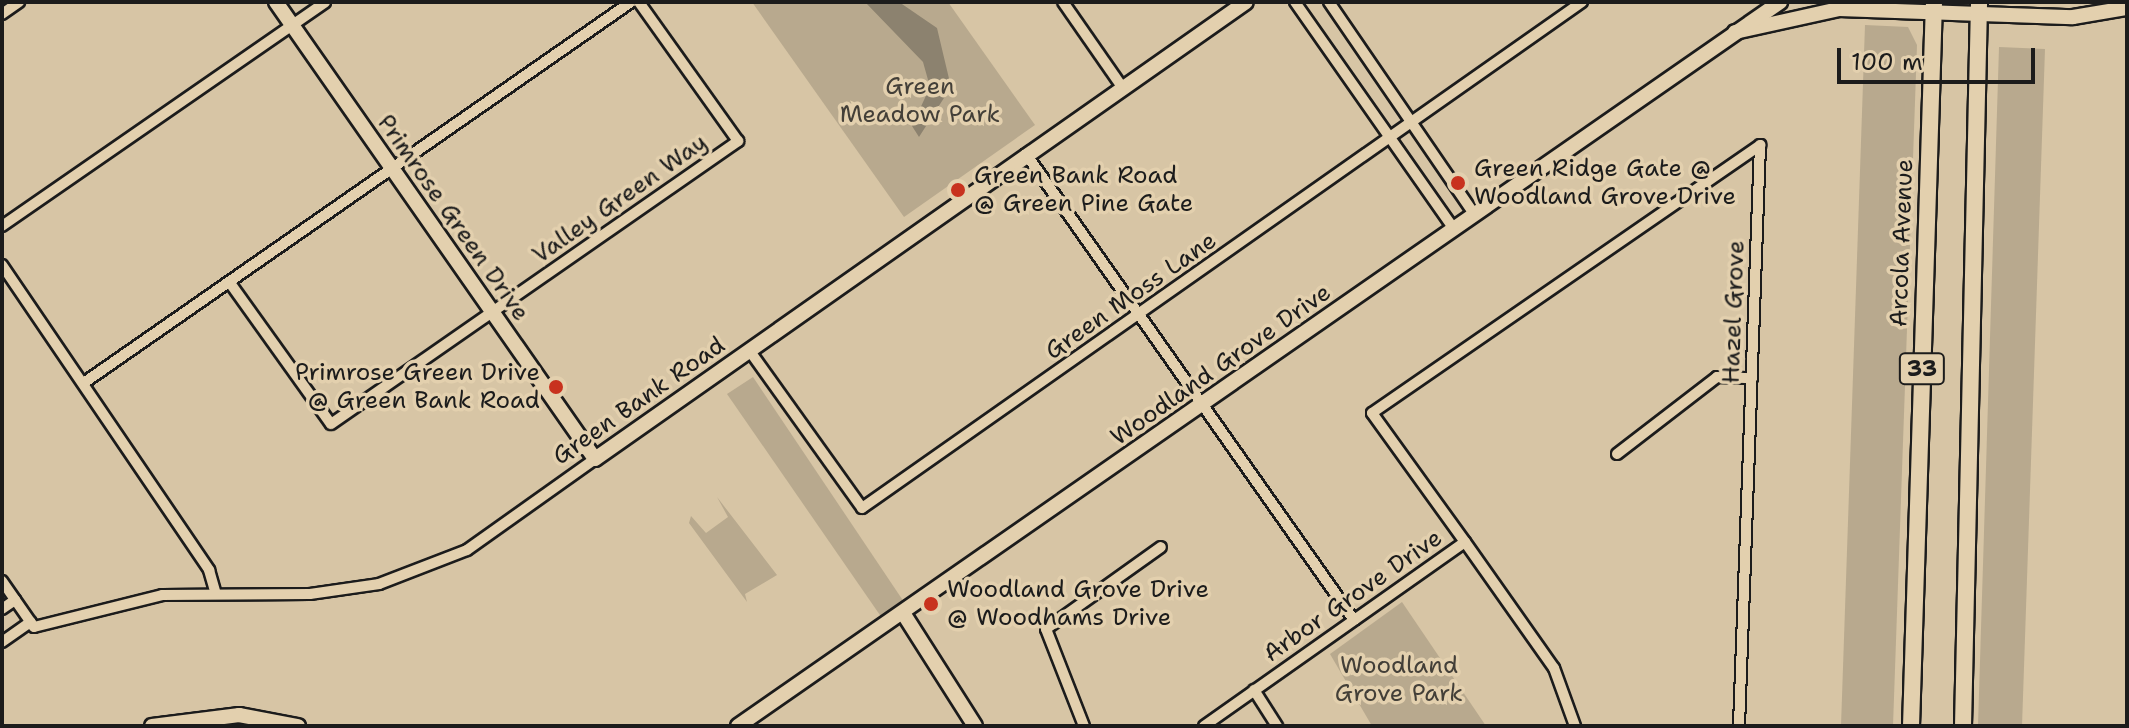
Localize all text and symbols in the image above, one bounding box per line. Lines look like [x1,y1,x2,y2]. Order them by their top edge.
scale bar [1841,32,2039,82]
text: 100 m [1851,46,1923,78]
park label: Green Meadow Park [840,73,1000,129]
street label: Primrose Green Drive [371,109,535,327]
street label: Valley Green Way [527,128,713,270]
place label: Green Ridge Gate @ Woodland Grove Drive [1474,155,1736,211]
street label: Arcola Avenue [1885,159,1919,327]
place label: Green Bank Road @ Green Pine Gate [974,162,1193,218]
marker: Green Ridge Gate @ Woodland Grove Drive [1449,174,1467,192]
marker: Green Bank Road @ Green Pine Gate [949,181,967,199]
street label: Green Moss Lane [1040,226,1222,366]
street label: Hazel Grove [1717,240,1751,384]
street label: Woodland Grove Drive [1105,278,1337,452]
street label: Green Bank Road [547,331,731,471]
road number: 33 [1898,351,1946,387]
place label: Primrose Green Drive @ Green Bank Road [295,359,540,415]
marker: Primrose Green Drive @ Green Bank Road [547,378,565,396]
street label: Arbor Grove Drive [1258,524,1448,668]
place label: Woodland Grove Drive @ Woodhams Drive [947,576,1209,632]
marker: Woodland Grove Drive @ Woodhams Drive [922,595,940,613]
park label: Woodland Grove Park [1335,652,1463,708]

